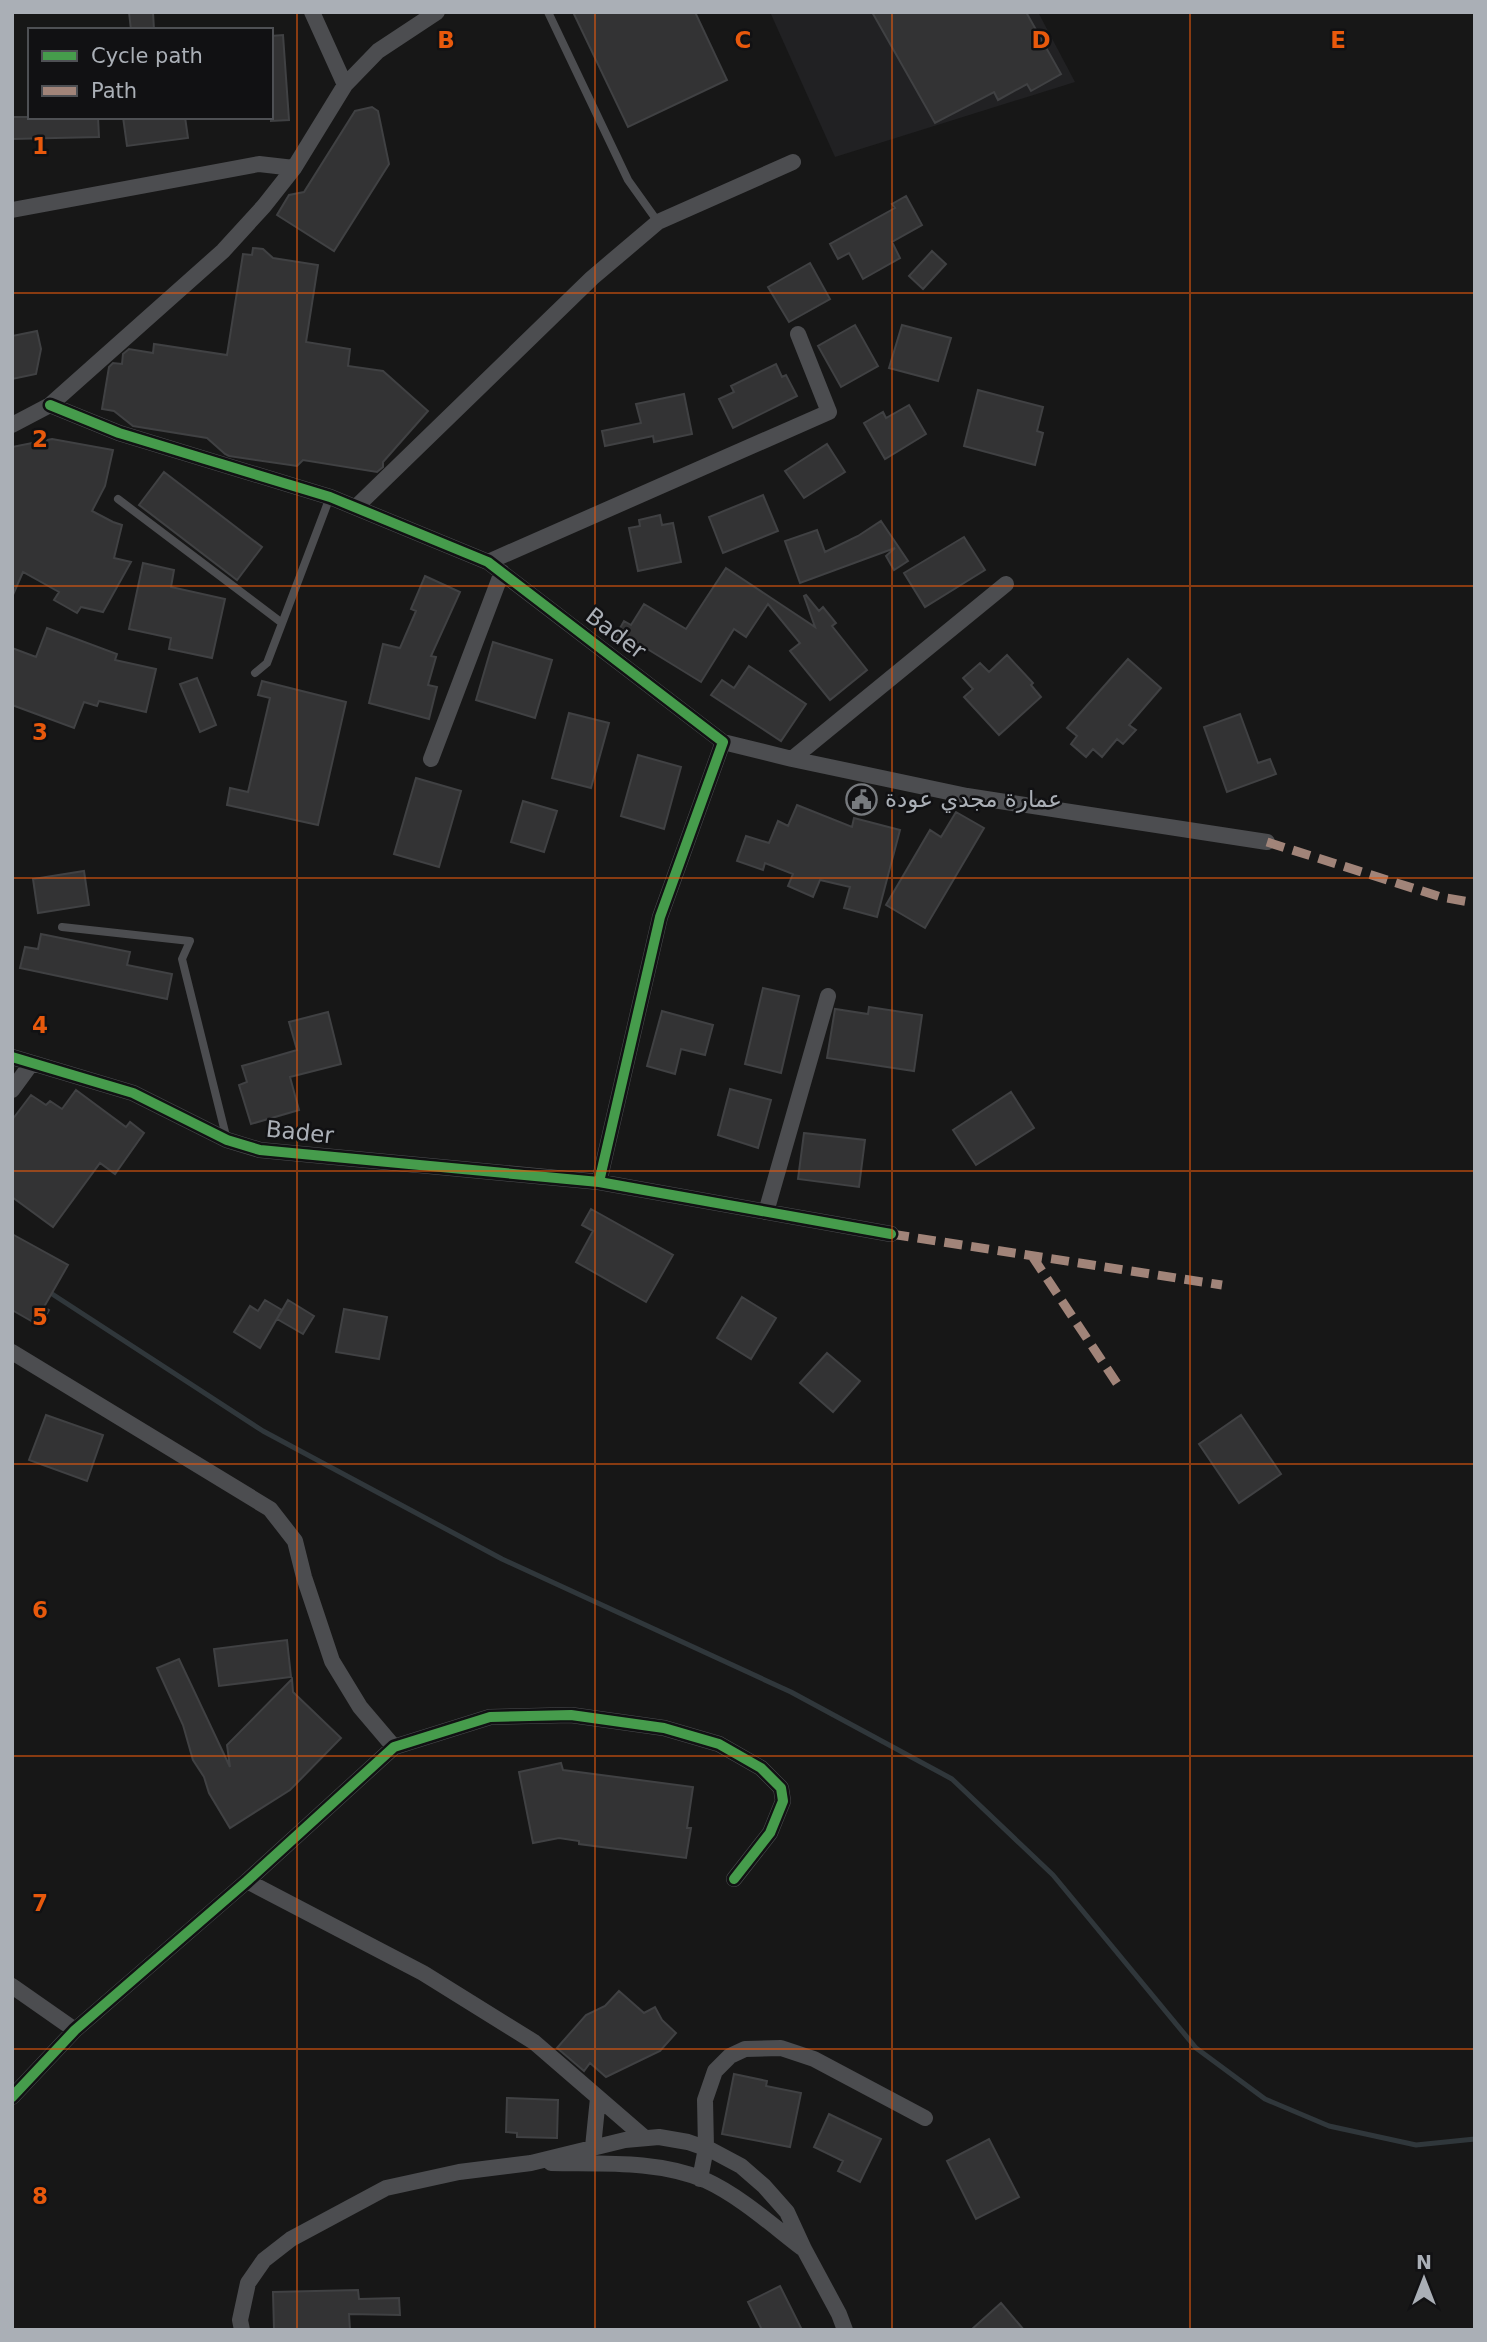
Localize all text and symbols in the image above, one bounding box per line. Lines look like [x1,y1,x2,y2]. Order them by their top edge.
text: B [437,27,455,53]
text: C [735,27,751,53]
text: D [1031,27,1051,53]
text: E [1330,27,1346,53]
legend [28,28,273,119]
text: Cycle path [91,44,203,68]
text: Path [91,79,137,103]
text: 1 [32,133,48,159]
text: 2 [32,426,48,452]
street label: Bader [581,602,651,664]
text: 3 [32,719,48,745]
public building icon: عمارة مجدي عودة [845,782,879,816]
place label: عمارة مجدي عودة [885,786,1062,813]
text: 4 [32,1012,48,1038]
street label: Bader [265,1116,336,1149]
text: 5 [32,1304,48,1330]
text: 6 [32,1597,48,1623]
text: 7 [32,1890,48,1916]
text: 8 [32,2183,48,2209]
north arrow [1389,2244,1459,2314]
text: N [1416,2251,1432,2273]

